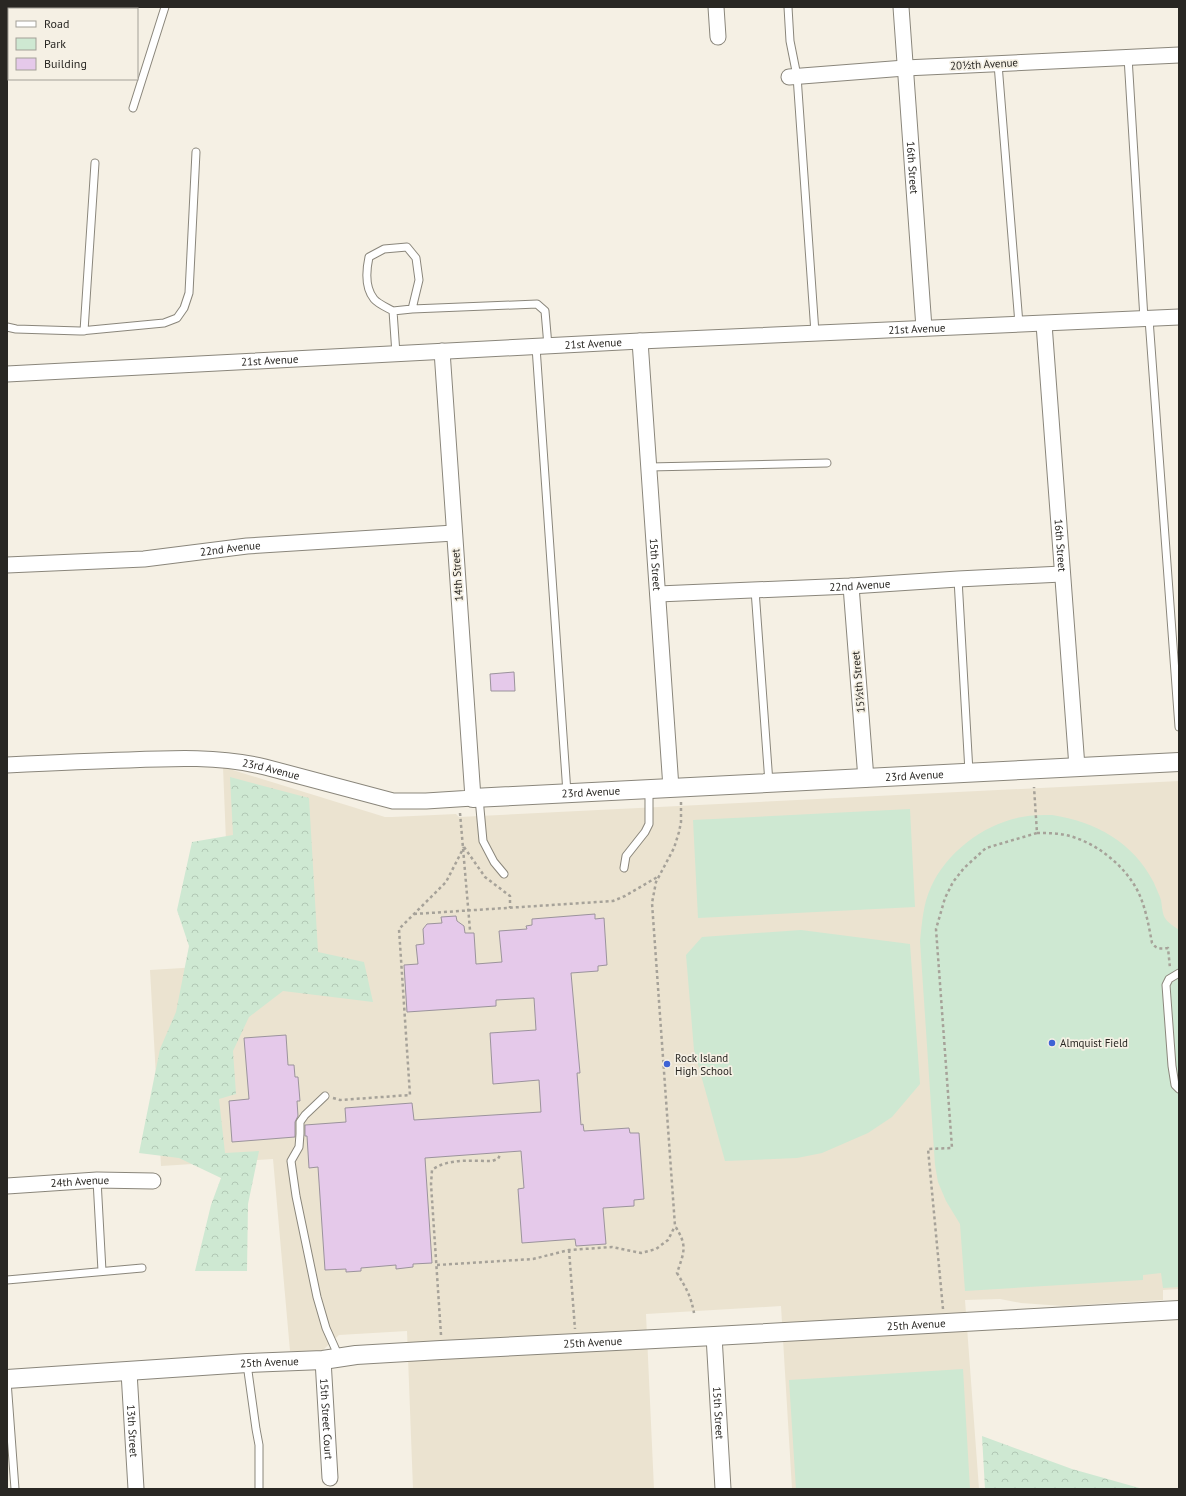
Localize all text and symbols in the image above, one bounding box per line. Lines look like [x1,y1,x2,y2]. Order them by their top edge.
legend [8,8,138,80]
text: Road [44,16,69,31]
text: Park [44,36,66,51]
street label: 20½th Avenue [950,55,1019,73]
text: Building [44,56,87,71]
street label: 16th Street [904,141,921,195]
street label: 21st Avenue [888,320,946,337]
street label: 21st Avenue [564,335,623,352]
street label: 21st Avenue [241,352,299,369]
street label: 16th Street [1052,519,1069,573]
street label: 22nd Avenue [199,538,261,559]
street label: 15th Street [647,538,664,592]
street label: 14th Street [448,548,466,602]
street label: 22nd Avenue [829,576,891,594]
street label: 15½th Street [848,650,868,714]
street label: 23rd Avenue [241,756,302,783]
street label: 23rd Avenue [885,767,944,784]
street label: 23rd Avenue [561,783,621,800]
place label: Almquist Field [1060,1036,1128,1050]
marker: Almquist Field [1047,1038,1057,1048]
place label: Rock Island High School [675,1051,733,1078]
marker: Rock Island High School [662,1059,672,1069]
street label: 24th Avenue [50,1173,110,1190]
street label: 25th Avenue [886,1316,946,1333]
street label: 25th Avenue [563,1334,623,1351]
street label: 25th Avenue [240,1354,299,1370]
street label: 15th Street Court [317,1378,336,1460]
street label: 15th Street [710,1386,727,1440]
street label: 13th Street [124,1404,141,1458]

